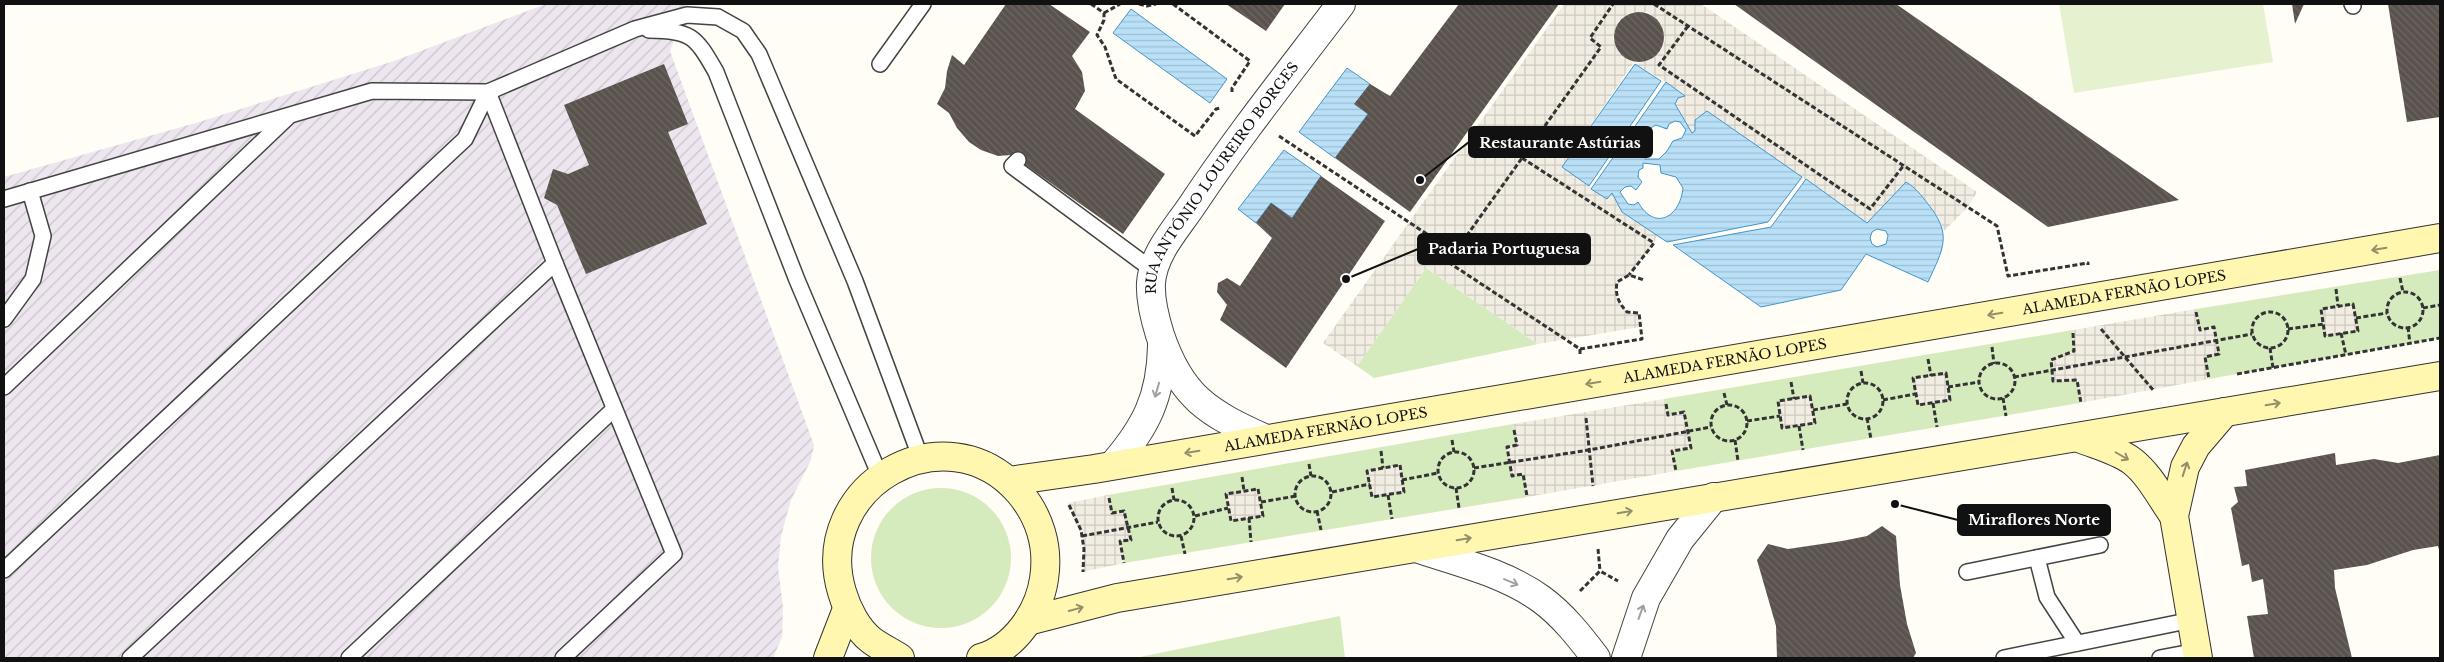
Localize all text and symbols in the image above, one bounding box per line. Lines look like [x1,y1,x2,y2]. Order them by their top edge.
street label: RUA ANTÓNIO LOUREIRO BORGES [1142,58,1302,295]
callout: Restaurante Astúrias [1469,127,1652,157]
text: Restaurante Astúrias [1479,133,1641,152]
callout: Padaria Portuguesa [1418,234,1590,264]
text: Padaria Portuguesa [1428,239,1580,258]
one-way arrow [2372,244,2388,254]
street label: ALAMEDA FERNÃO LOPES [2020,266,2227,319]
one-way arrow [1987,309,2003,319]
street label: ALAMEDA FERNÃO LOPES [1621,334,1828,387]
one-way arrow [1586,378,1602,388]
one-way arrow [1152,381,1162,397]
one-way arrow [2264,399,2280,409]
street label: ALAMEDA FERNÃO LOPES [1222,403,1429,456]
one-way arrow [1184,447,1200,457]
one-way arrow [2115,451,2129,461]
one-way arrow [2181,462,2190,477]
callout: Miraflores Norte [1958,505,2110,535]
one-way arrow [1616,507,1632,517]
text: Miraflores Norte [1968,510,2100,529]
one-way arrow [1456,534,1472,544]
one-way arrow [1227,573,1243,583]
one-way arrow [1503,578,1518,588]
one-way arrow [1067,603,1083,613]
one-way arrow [1637,605,1646,620]

